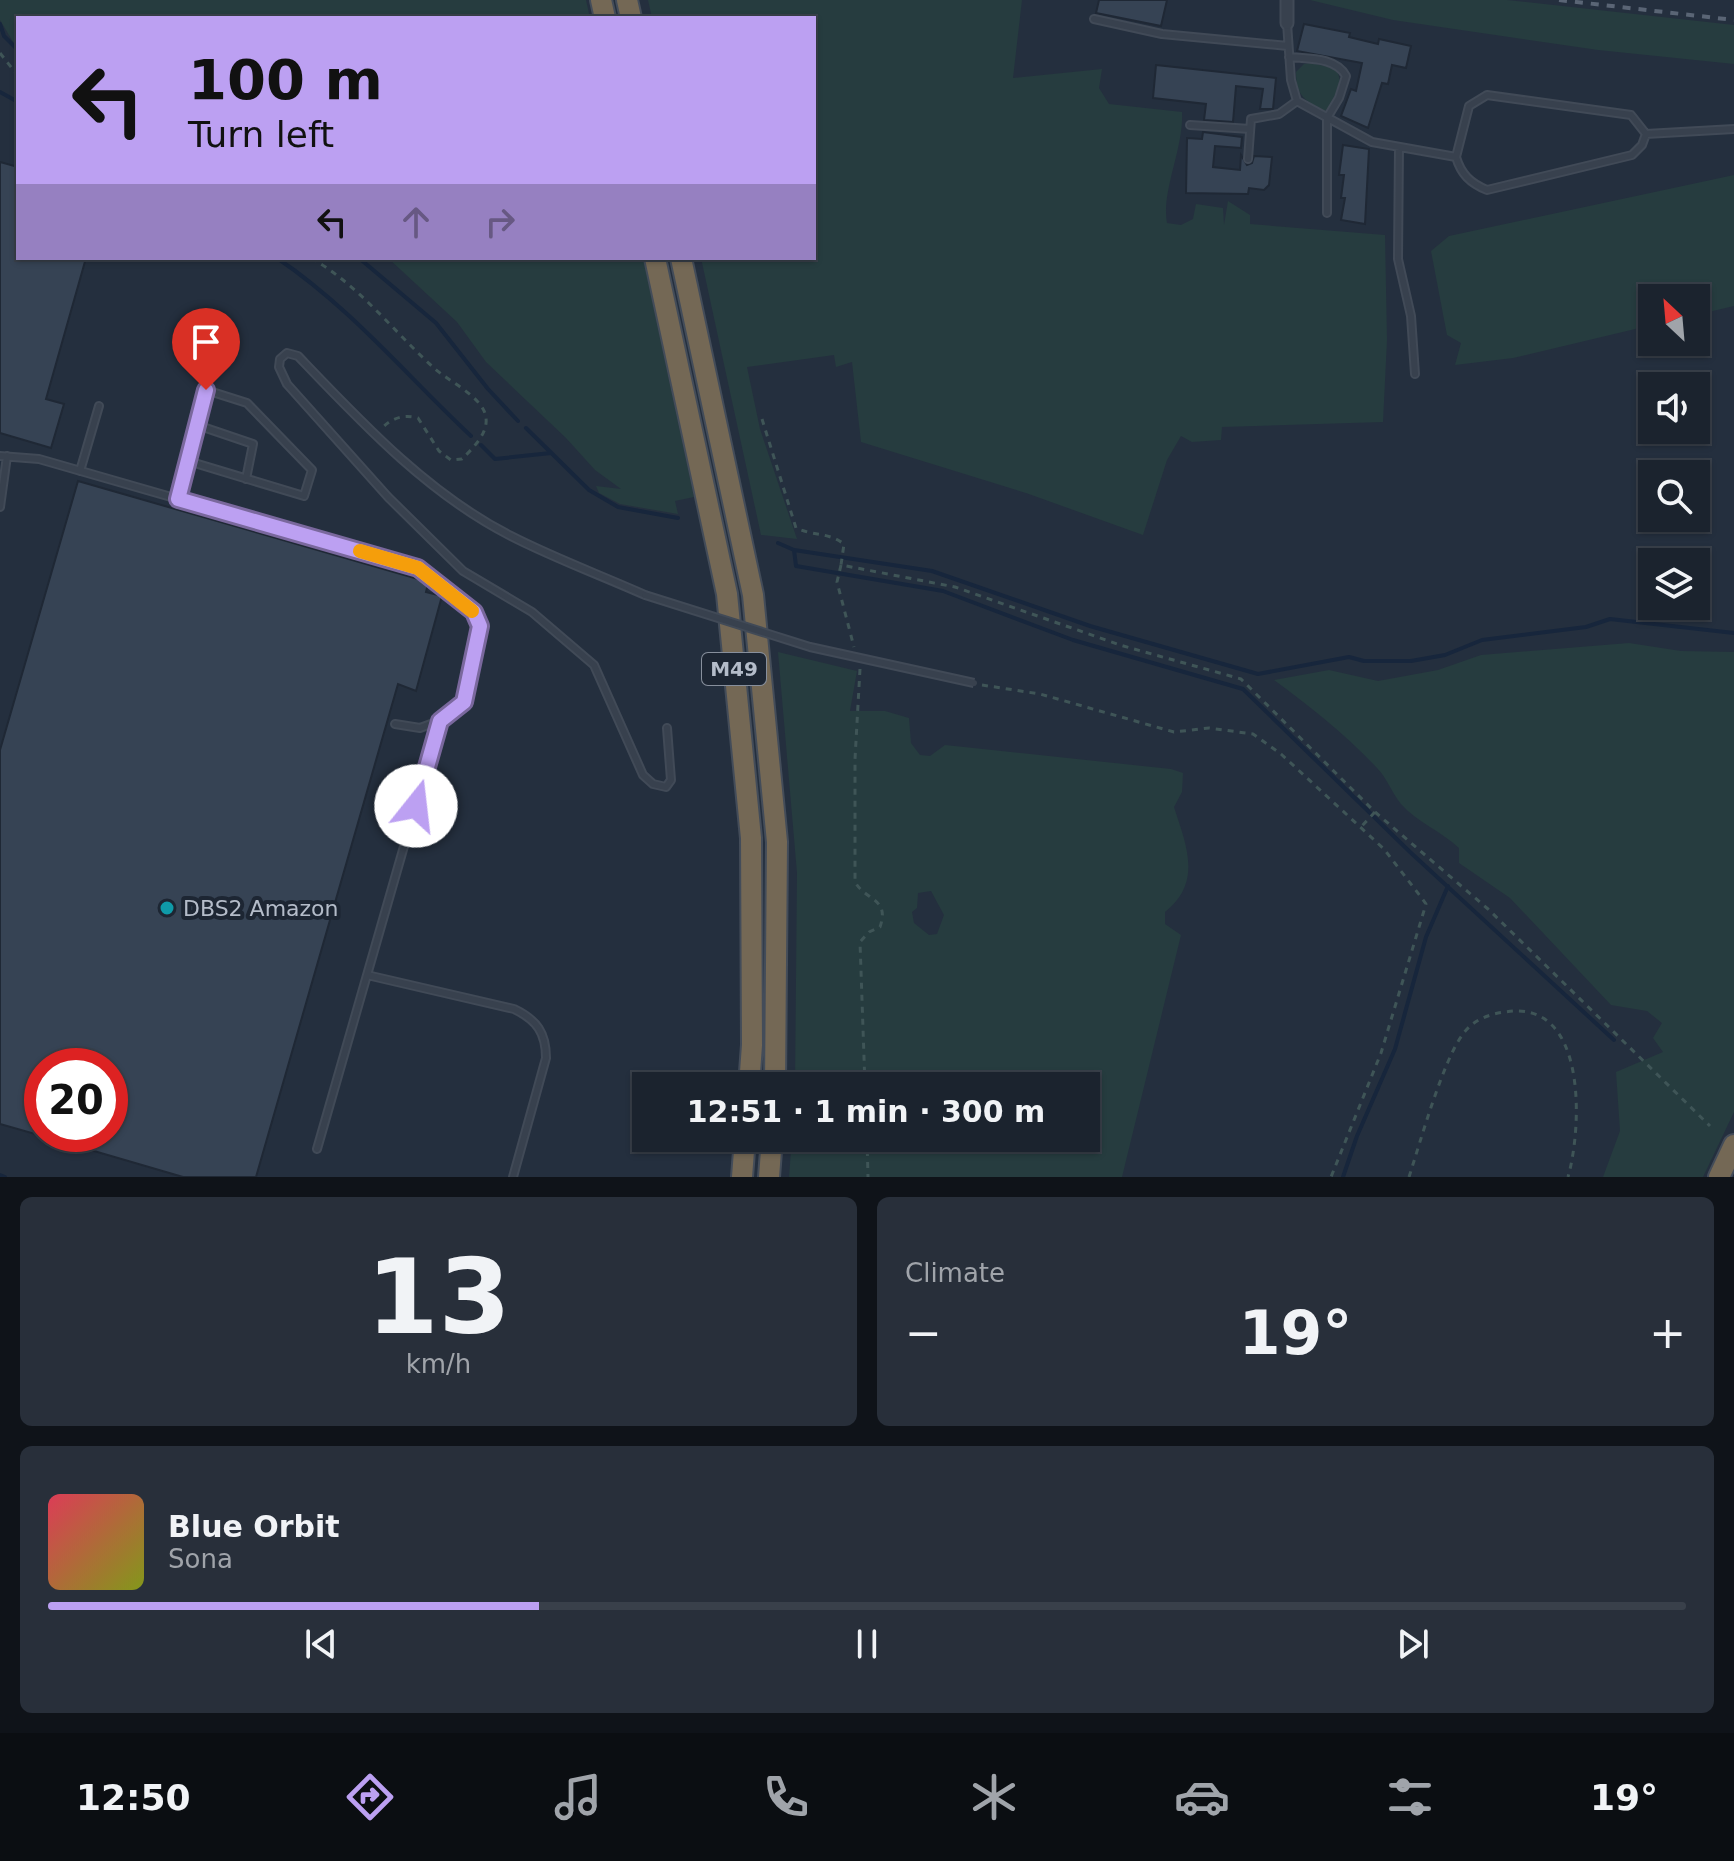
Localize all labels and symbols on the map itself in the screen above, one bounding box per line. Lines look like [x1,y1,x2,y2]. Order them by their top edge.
north arrow [1638,284,1710,356]
pin [172,308,240,390]
road number: M49 [702,653,766,685]
position arrow [374,764,458,848]
place label: DBS2 Amazon [183,896,339,921]
marker: DBS2 Amazon [158,899,176,917]
speed limit sign: 20 [24,1048,128,1152]

